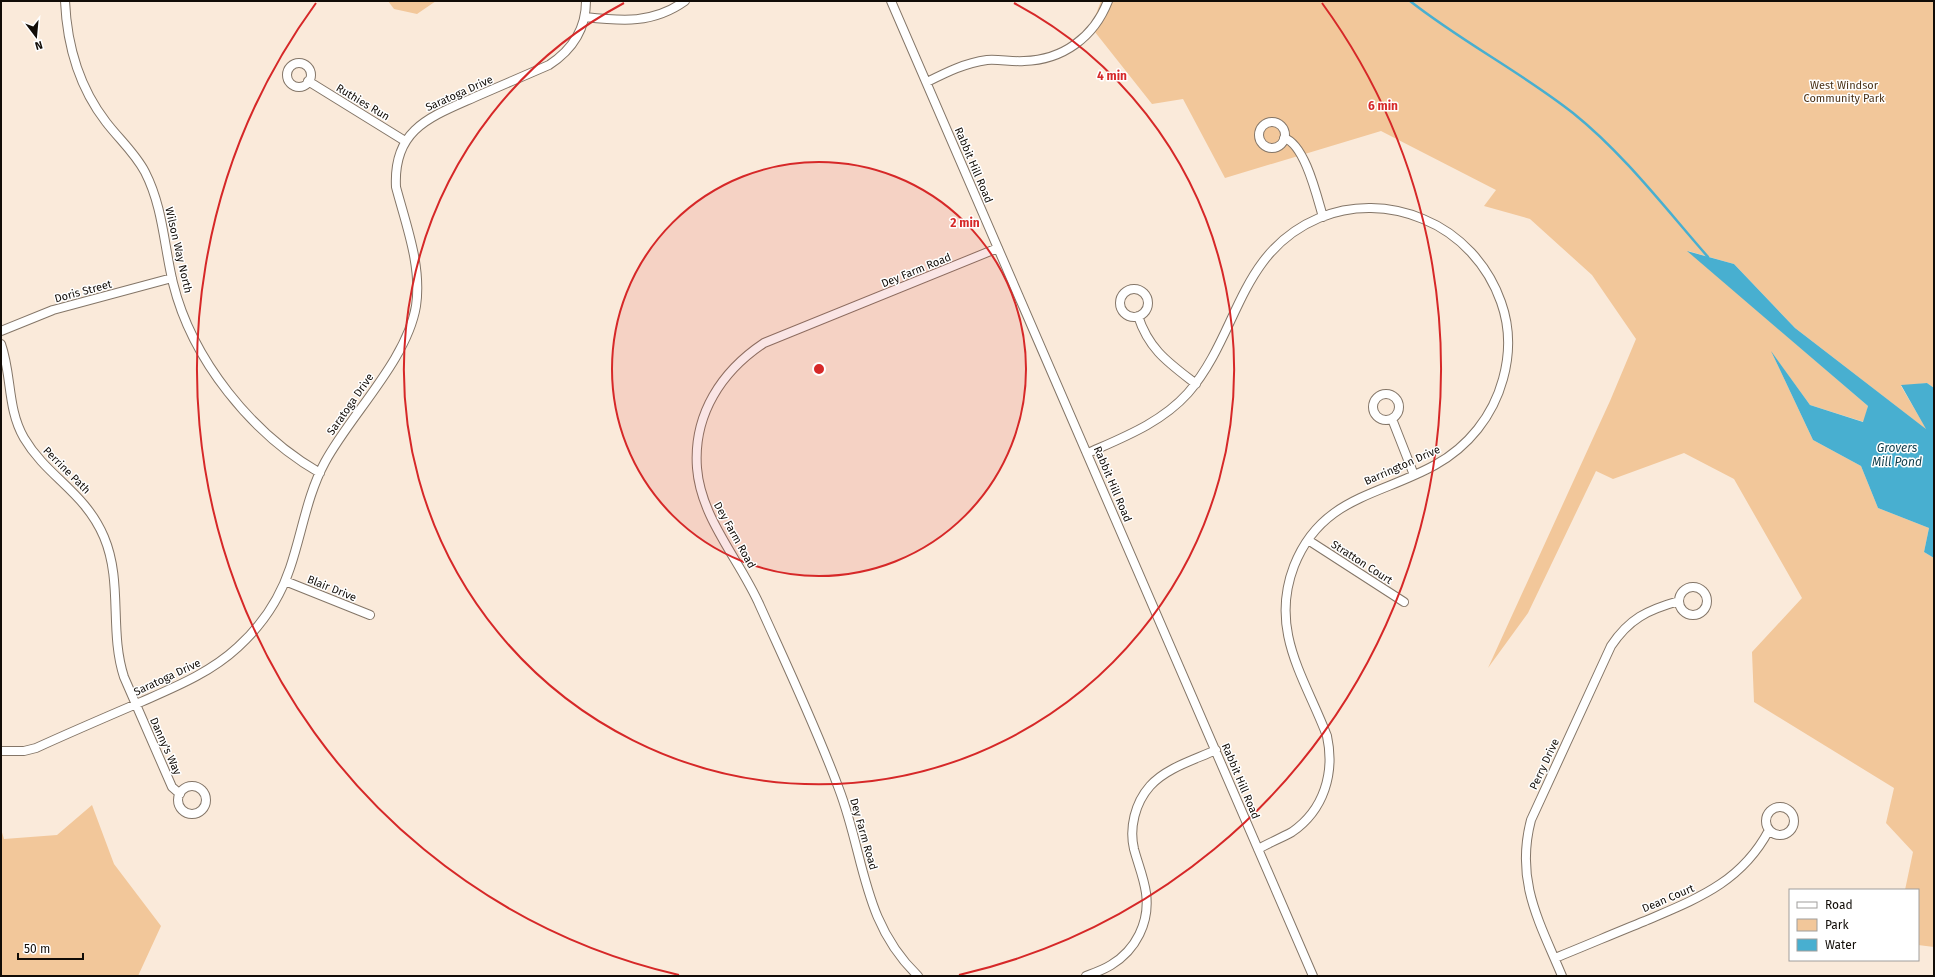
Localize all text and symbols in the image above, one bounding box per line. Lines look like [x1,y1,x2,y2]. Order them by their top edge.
north arrow [16,16,56,56]
text: N [33,38,44,52]
text: 4 min [1097,69,1127,83]
street label: Saratoga Drive [424,73,495,114]
park label: West Windsor Community Park [1803,79,1885,105]
street label: Ruthies Run [334,81,392,123]
text: 6 min [1368,99,1398,113]
street label: Rabbit Hill Road [952,125,995,205]
street label: Wilson Way North [162,206,195,294]
text: 2 min [950,216,980,230]
street label: Dey Farm Road [879,251,953,290]
street label: Doris Street [53,278,113,305]
centre of rings [812,362,826,376]
street label: Saratoga Drive [324,371,376,438]
water label: Grovers Mill Pond [1872,441,1922,469]
street label: Barrington Drive [1362,443,1442,488]
street label: Perrine Path [40,444,93,497]
street label: Rabbit Hill Road [1091,444,1134,524]
street label: Dey Farm Road [711,500,758,571]
street label: Stratton Court [1329,538,1395,587]
street label: Blair Drive [305,573,358,604]
street label: Saratoga Drive [132,656,203,699]
street label: Danny's Way [147,715,184,777]
street label: Perry Drive [1527,737,1562,792]
street label: Rabbit Hill Road [1219,741,1262,821]
street label: Dey Farm Road [847,797,880,872]
street label: Dean Court [1640,882,1696,915]
legend [1789,889,1919,961]
text: Road [1825,898,1853,912]
text: Park [1825,918,1849,932]
scale bar [18,935,83,961]
text: Water [1825,938,1857,952]
text: 50 m [24,942,50,956]

